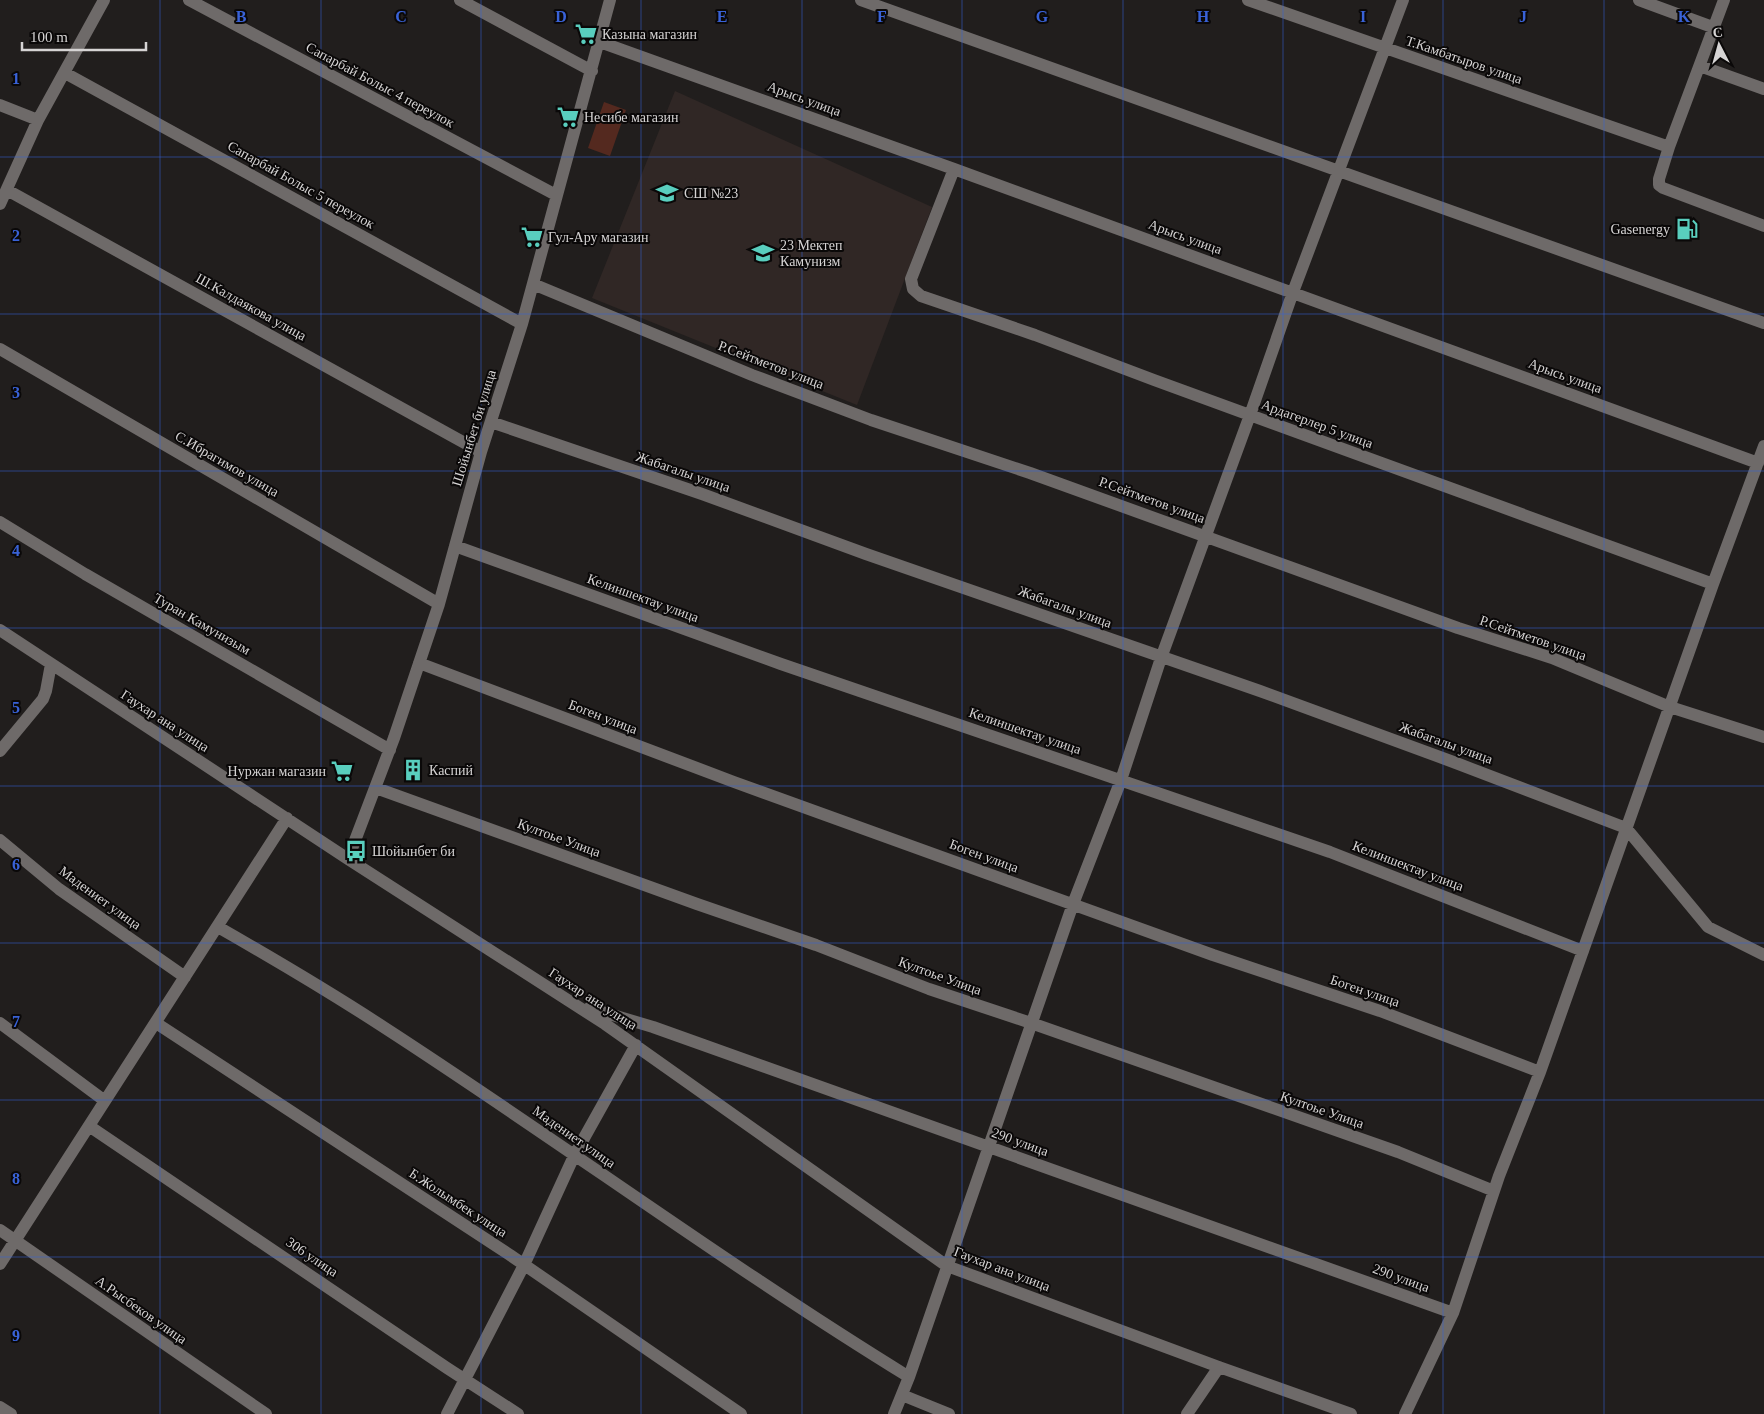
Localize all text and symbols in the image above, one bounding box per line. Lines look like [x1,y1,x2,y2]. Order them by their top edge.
text: B [236,8,247,25]
text: C [395,8,407,25]
text: D [555,8,567,25]
text: E [717,8,727,25]
text: F [877,8,887,25]
text: G [1036,8,1049,25]
text: H [1197,8,1210,25]
text: I [1360,8,1366,25]
text: J [1519,8,1527,25]
text: K [1678,8,1691,25]
scale bar [22,20,146,52]
north arrow [1694,20,1744,70]
supermarket icon: Казына магазин [573,21,599,47]
text: С [1712,25,1724,41]
place label: Казына магазин [602,27,697,42]
text: 100 m [30,29,68,45]
street label: Т.Камбатыров улица [1404,33,1525,87]
street label: Сапарбай Болыс 4 переулок [303,40,457,131]
text: 1 [12,70,20,87]
street label: Арысь улица [765,79,844,120]
supermarket icon: Несибе магазин [555,104,581,130]
place label: Несибе магазин [584,110,679,125]
street label: Сапарбай Болыс 5 переулок [225,138,377,232]
school or university icon: СШ №23 [654,180,680,206]
place label: СШ №23 [684,186,738,201]
fuel station icon: Gasenergy [1674,216,1700,242]
street label: Арысь улица [1146,217,1225,258]
place label: Gasenergy [1610,222,1670,237]
supermarket icon: Гул-Ару магазин [519,224,545,250]
text: 2 [12,227,20,244]
place label: Гул-Ару магазин [548,230,649,245]
place label: 23 Мектеп Камунизм [780,238,843,269]
school or university icon: 23 Мектеп Камунизм [750,240,776,266]
street label: Ш.Калдаякова улица [193,270,309,344]
street label: Р.Сейтметов улица [716,338,826,392]
street label: Арысь улица [1526,356,1605,397]
street label: Шойынбет би улица [449,367,499,488]
text: 3 [12,384,20,401]
street label: Ардагерлер 5 улица [1259,397,1376,451]
street label: С.Ибрагимов улица [173,428,282,500]
street label: Жабагалы улица [634,449,733,495]
street label: Р.Сейтметов улица [1097,474,1208,526]
text: 4 [12,542,20,559]
street label: Келиншектау улица [585,571,701,625]
street label: Жабагалы улица [1016,583,1114,631]
street label: Туран Камунизым [151,590,253,658]
street label: Р.Сейтметов улица [1478,613,1589,664]
street label: Гаухар ана улица [118,687,212,755]
street label: Боген улица [567,697,640,737]
text: 5 [12,699,20,716]
street label: Келиншектау улица [967,705,1084,757]
street label: Жабагалы улица [1397,719,1495,767]
building icon: Каспий [400,757,426,783]
supermarket icon: Нуржан магазин [329,758,355,784]
place label: Каспий [429,763,474,778]
place label: Нуржан магазин [228,764,327,779]
street label: Култоье Улица [515,816,603,860]
street label: Боген улица [947,837,1021,876]
bus stop icon: Шойынбет би [343,838,369,864]
street label: Келиншектау улица [1350,838,1466,894]
place label: Шойынбет би [372,844,455,859]
text: 6 [12,856,20,873]
street label: Мадениет улица [56,863,144,933]
street label: Култоье Улица [896,954,984,998]
street label: Гаухар ана улица [546,965,640,1033]
street label: Боген улица [1328,972,1402,1010]
text: 7 [12,1013,20,1030]
street label: Култоье Улица [1278,1089,1366,1132]
street label: Мадениет улица [530,1103,619,1172]
street label: 290 улица [990,1125,1051,1159]
street label: Б.Жолымбек улица [406,1166,510,1241]
text: 8 [12,1170,20,1187]
street label: 306 улица [283,1234,341,1280]
street label: Гаухар ана улица [952,1244,1053,1295]
street label: 290 улица [1371,1261,1432,1295]
street label: А.Рысбеков улица [92,1273,190,1348]
text: 9 [12,1327,20,1344]

